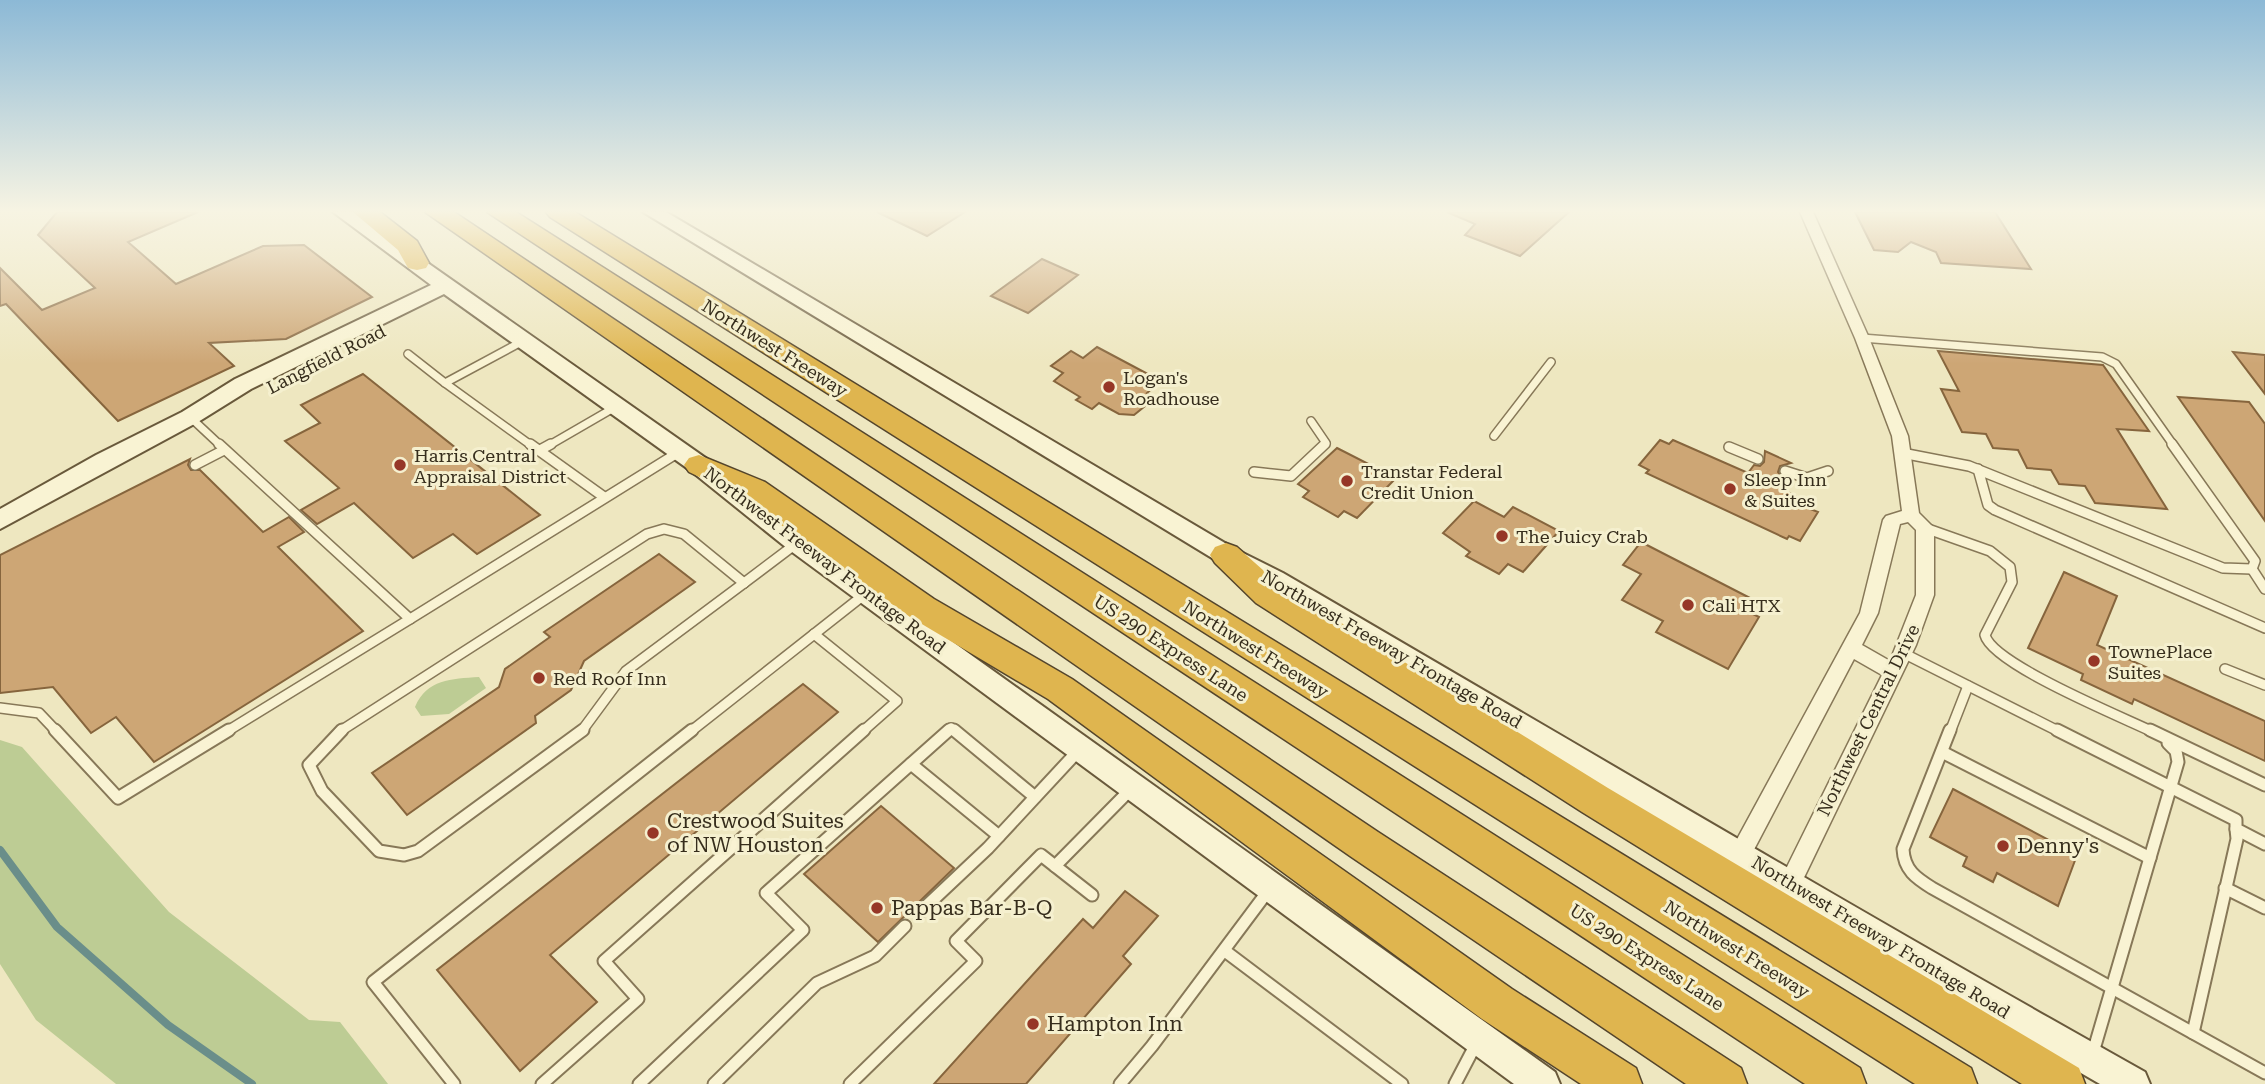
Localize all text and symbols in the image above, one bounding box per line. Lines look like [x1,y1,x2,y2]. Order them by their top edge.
street label: Northwest Freeway [698,295,852,401]
street label: Langfield Road [263,320,389,398]
place label: Logan's Roadhouse [1123,367,1220,409]
marker: Logan's Roadhouse [1101,379,1117,395]
place label: Harris Central Appraisal District [414,445,566,487]
marker: Harris Central Appraisal District [392,457,408,473]
place label: Transtar Federal Credit Union [1361,461,1503,503]
street label: Northwest Freeway Frontage Road [700,462,950,658]
place label: Sleep Inn & Suites [1744,469,1827,511]
marker: Transtar Federal Credit Union [1339,473,1355,489]
marker: Sleep Inn & Suites [1722,481,1738,497]
place label: The Juicy Crab [1516,526,1648,547]
marker: The Juicy Crab [1494,528,1510,544]
street label: Northwest Freeway Frontage Road [1258,566,1526,733]
street label: US 290 Express Lane [1090,590,1252,706]
place label: Cali HTX [1702,595,1781,616]
street label: Northwest Freeway [1179,596,1333,702]
marker: Cali HTX [1680,597,1696,613]
street label: Northwest Central Drive [1812,621,1924,819]
place label: TownePlace Suites [2108,641,2213,683]
marker: TownePlace Suites [2086,653,2102,669]
place label: Red Roof Inn [553,668,667,689]
marker: Red Roof Inn [531,670,547,686]
place label: Crestwood Suites of NW Houston [667,809,844,857]
marker: Crestwood Suites of NW Houston [645,825,661,841]
place label: Denny's [2017,834,2099,858]
marker: Denny's [1995,838,2011,854]
street label: Northwest Freeway Frontage Road [1748,851,2014,1023]
place label: Pappas Bar-B-Q [891,896,1052,920]
street label: Northwest Freeway [1660,896,1814,1002]
street label: US 290 Express Lane [1566,899,1728,1015]
marker: Pappas Bar-B-Q [869,900,885,916]
place label: Hampton Inn [1047,1012,1183,1036]
marker: Hampton Inn [1025,1016,1041,1032]

